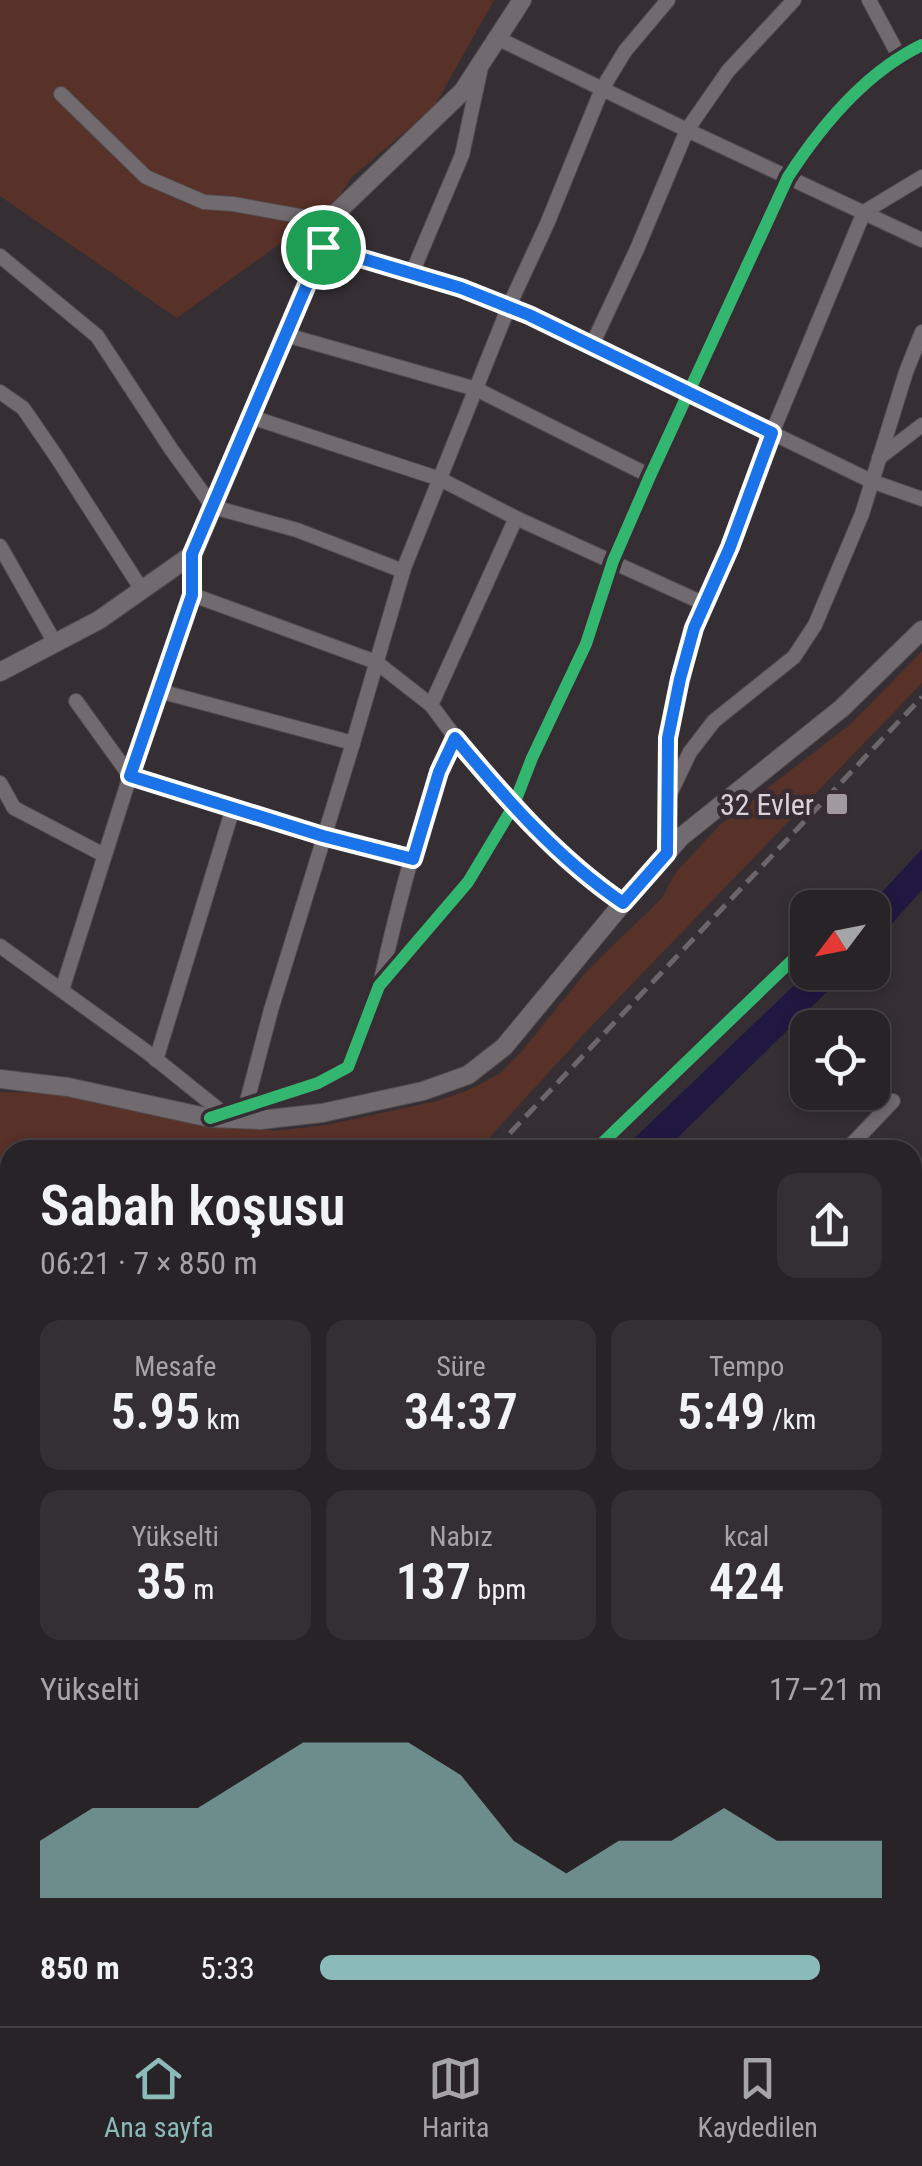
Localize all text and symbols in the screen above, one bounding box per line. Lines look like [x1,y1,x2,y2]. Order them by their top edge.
pin [281,205,366,290]
icon: arrive [296,220,351,275]
place label: 32 Evler [720,787,814,822]
marker: 32 Evler [824,791,850,817]
north arrow [790,890,890,990]
map controls [790,890,890,1110]
button: locate [790,1010,890,1110]
button: share [777,1173,882,1278]
text: Sabah koşusu [40,1174,346,1238]
text: 06:21 · 7 × 850 m [40,1244,258,1282]
text: Mesafe [134,1350,216,1383]
text: Süre [436,1350,486,1383]
text: Tempo [709,1350,784,1383]
text: 5.95 [110,1383,200,1441]
text: 34:37 [404,1383,518,1441]
text: 5:49 [677,1383,766,1441]
text: km [200,1403,240,1436]
text: /km [766,1403,816,1436]
text: Yükselti [132,1520,219,1553]
text: Nabız [429,1520,493,1553]
text: kcal [724,1520,769,1553]
text: 35 [136,1553,187,1611]
text: 137 [396,1553,471,1611]
text: 424 [709,1553,784,1611]
text: m [187,1573,214,1606]
text: bpm [471,1573,526,1606]
text: Yükselti [40,1670,140,1708]
text: 17–21 m [769,1670,882,1708]
text: 850 m [40,1949,120,1987]
text: 5:33 [200,1949,255,1987]
tab: Ana sayfa [104,2051,214,2144]
tab: Harita [422,2051,489,2144]
tab: Kaydedilen [697,2051,818,2144]

